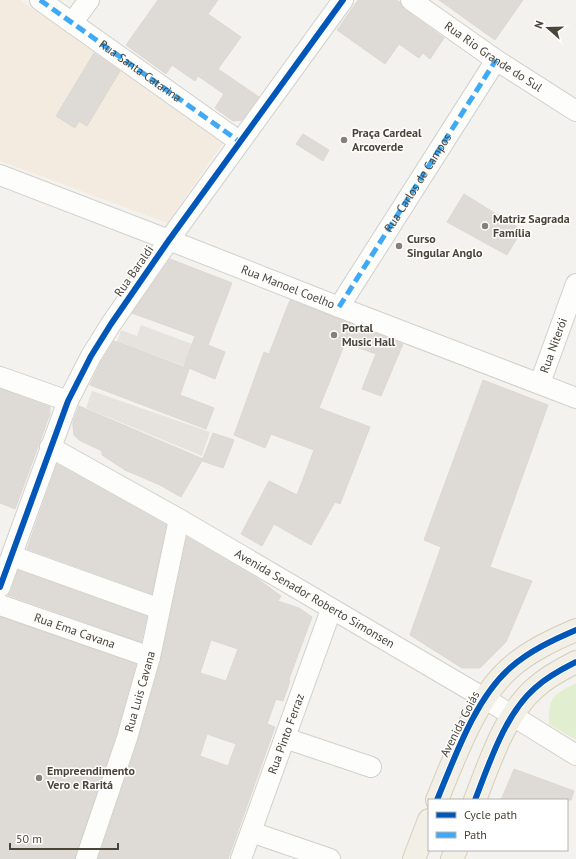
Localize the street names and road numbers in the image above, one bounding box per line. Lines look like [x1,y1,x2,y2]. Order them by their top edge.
street label: Rua Rio Grande do Sul [442,18,546,95]
street label: Rua Santa Catarina [97,37,185,105]
street label: Rua Carlos de Campos [381,131,454,235]
street label: Rua Baraldi [111,242,157,299]
street label: Rua Manoel Coelho [239,261,337,312]
street label: Rua Niterói [536,316,570,375]
street label: Avenida Senador Roberto Simonsen [232,545,398,651]
street label: Rua Ema Cavana [32,609,117,651]
street label: Rua Luis Cavana [121,650,158,734]
street label: Avenida Goiás [437,688,483,759]
street label: Rua Pinto Ferraz [264,691,307,776]

